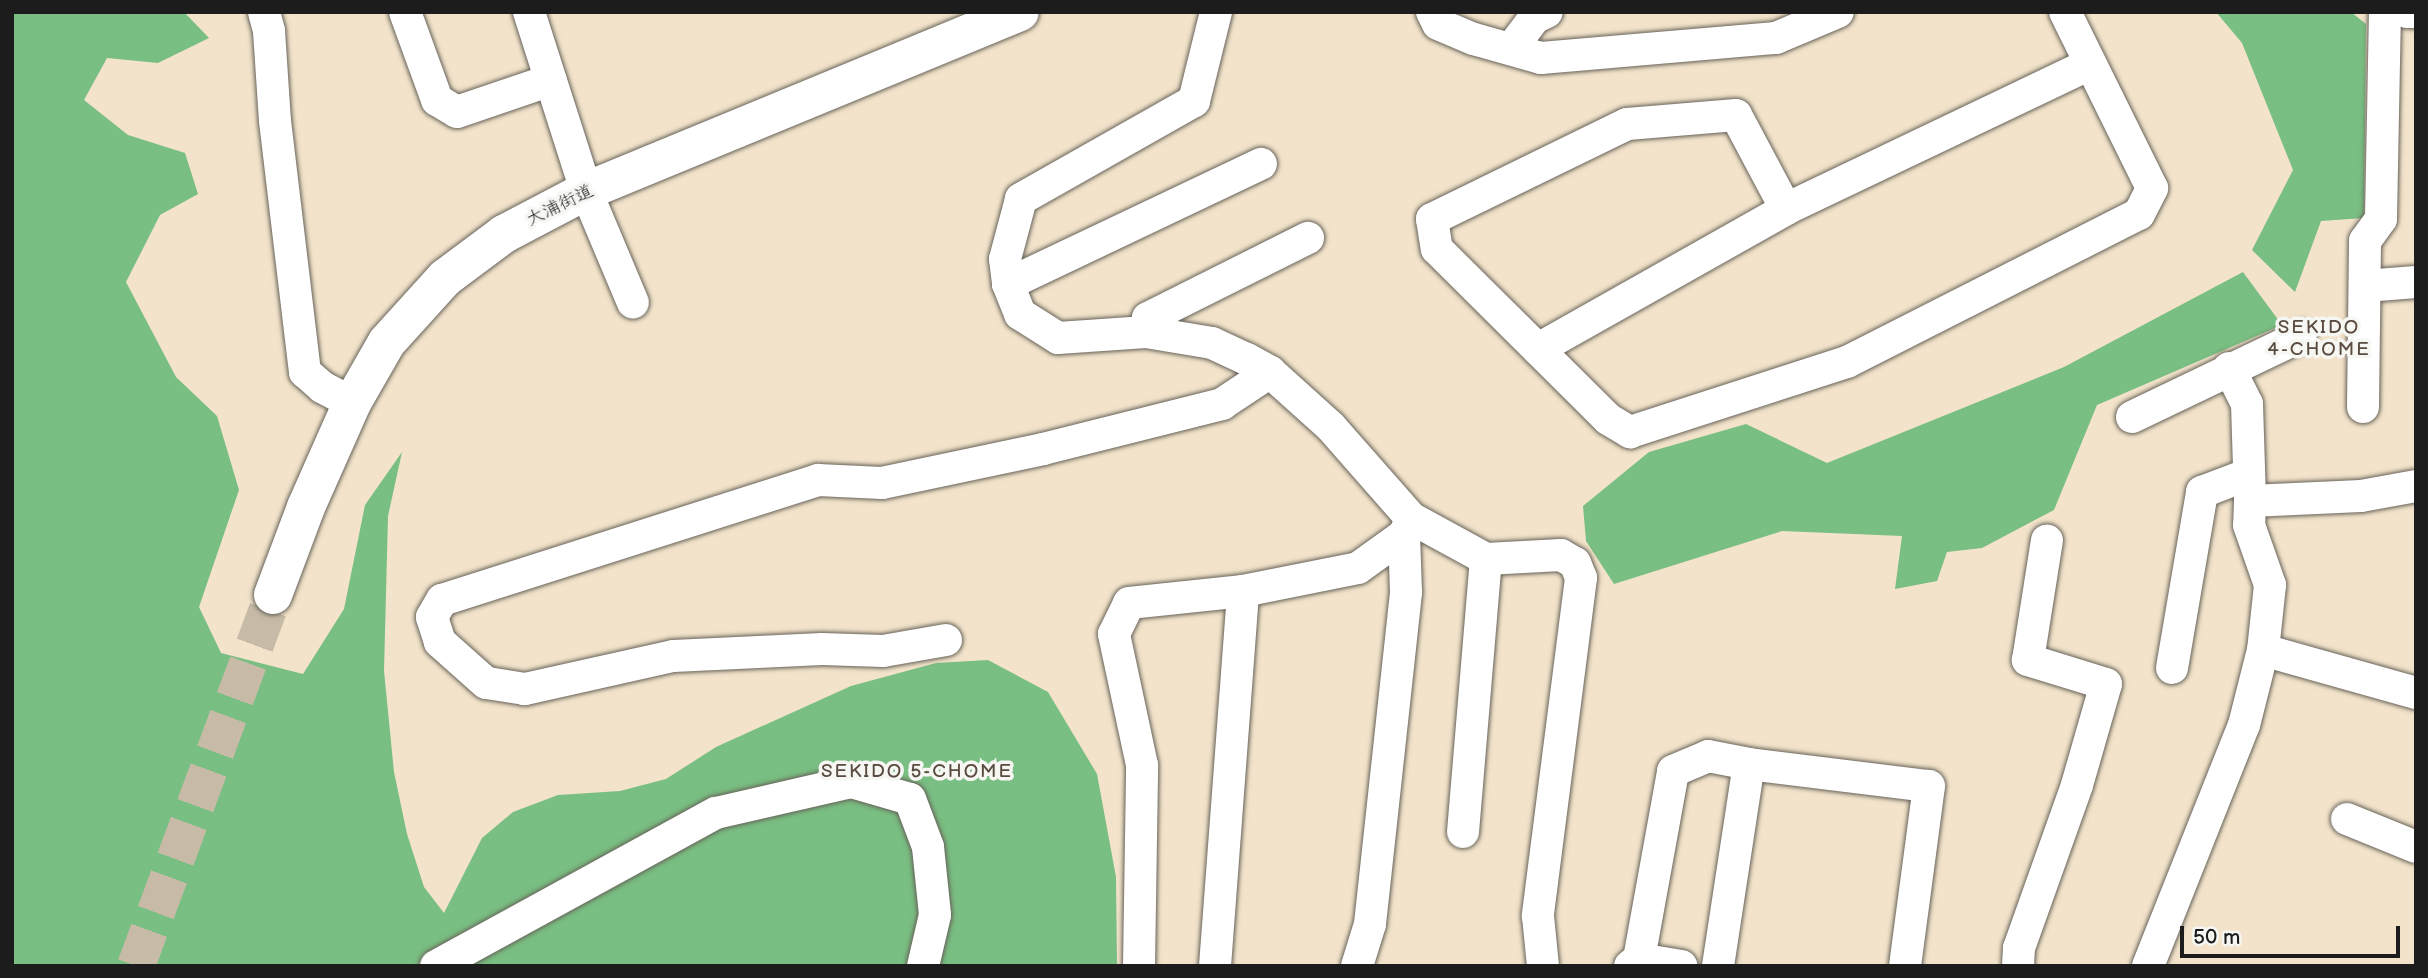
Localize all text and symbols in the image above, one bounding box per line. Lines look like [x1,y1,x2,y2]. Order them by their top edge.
street label: 大浦街道 [523,181,597,231]
district label: SEKIDO 4-CHOME [2268,317,2370,361]
district label: SEKIDO 5-CHOME [823,761,1011,783]
scale bar [2183,912,2404,956]
text: 50 m [2193,925,2240,950]

